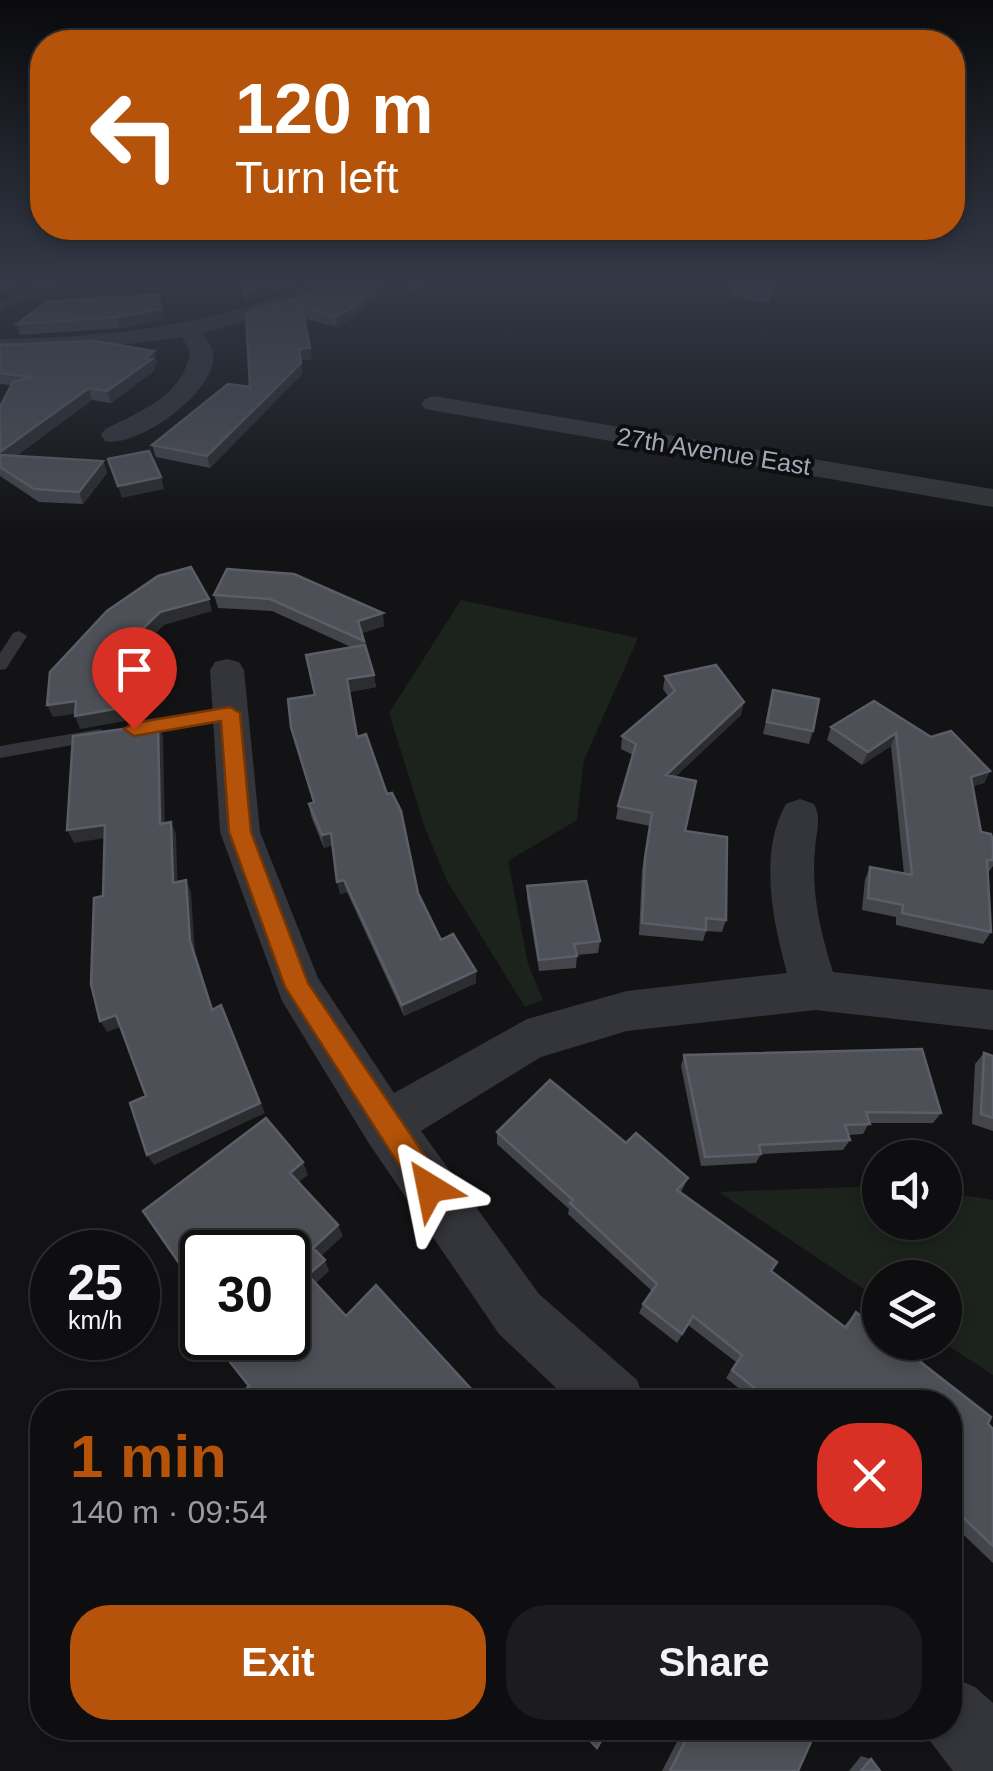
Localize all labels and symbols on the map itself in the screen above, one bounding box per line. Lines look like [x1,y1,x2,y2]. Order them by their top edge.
street label: 27th Avenue East [615,422,813,480]
pin [92,627,177,730]
position arrow [378,1136,482,1240]
speed limit sign: 30 [180,1230,310,1360]

